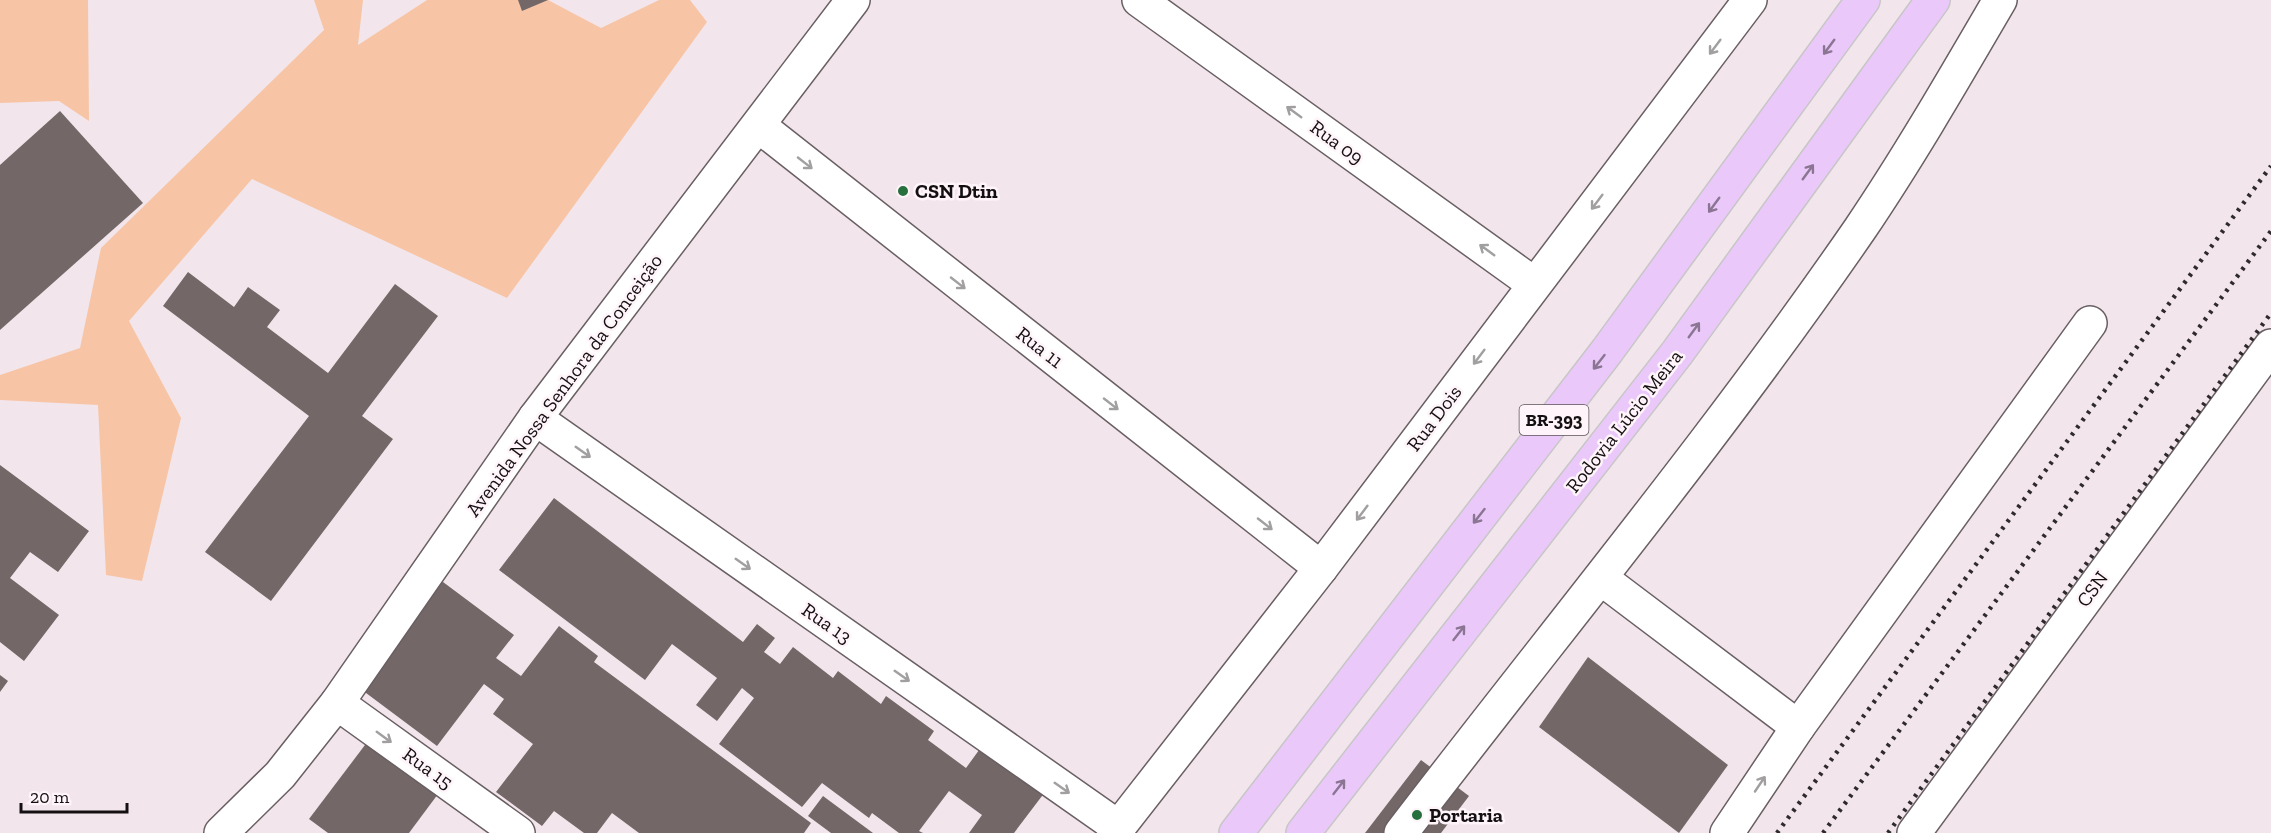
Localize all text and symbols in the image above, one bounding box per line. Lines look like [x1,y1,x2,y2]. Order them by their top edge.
one-way arrow [1709,39,1722,55]
one-way arrow [1822,39,1835,55]
one-way arrow [1287,105,1303,118]
street label: Rua 09 [1306,115,1368,169]
one-way arrow [796,156,812,169]
one-way arrow [1802,164,1815,180]
place label: CSN Dtin [915,179,998,203]
marker: CSN Dtin [896,184,910,198]
one-way arrow [1590,194,1603,210]
one-way arrow [1708,196,1720,212]
one-way arrow [1479,244,1495,256]
street label: Avenida Nossa Senhora da Conceição [461,249,667,521]
one-way arrow [950,277,966,290]
street label: Rua 11 [1012,321,1069,373]
one-way arrow [1688,322,1700,338]
street label: Rodovia Lúcio Meira [1561,344,1688,497]
one-way arrow [1473,349,1485,365]
one-way arrow [1592,354,1605,370]
street label: Rua Dois [1401,380,1467,456]
one-way arrow [1103,397,1119,410]
road number: BR-393 [1520,405,1588,435]
one-way arrow [574,446,591,458]
one-way arrow [1355,505,1368,521]
one-way arrow [1473,508,1486,524]
one-way arrow [1256,518,1272,531]
one-way arrow [734,558,750,570]
street label: CSN [2071,566,2113,612]
street label: Rua 13 [797,597,857,649]
one-way arrow [1453,626,1465,642]
one-way arrow [894,670,910,682]
one-way arrow [376,731,392,743]
street label: Rua 15 [398,742,458,794]
scale bar [21,776,128,814]
one-way arrow [1754,777,1766,793]
one-way arrow [1332,779,1345,795]
one-way arrow [1053,782,1070,794]
text: 20 m [30,786,70,808]
place label: Portaria [1429,803,1503,827]
marker: Portaria [1410,808,1424,822]

